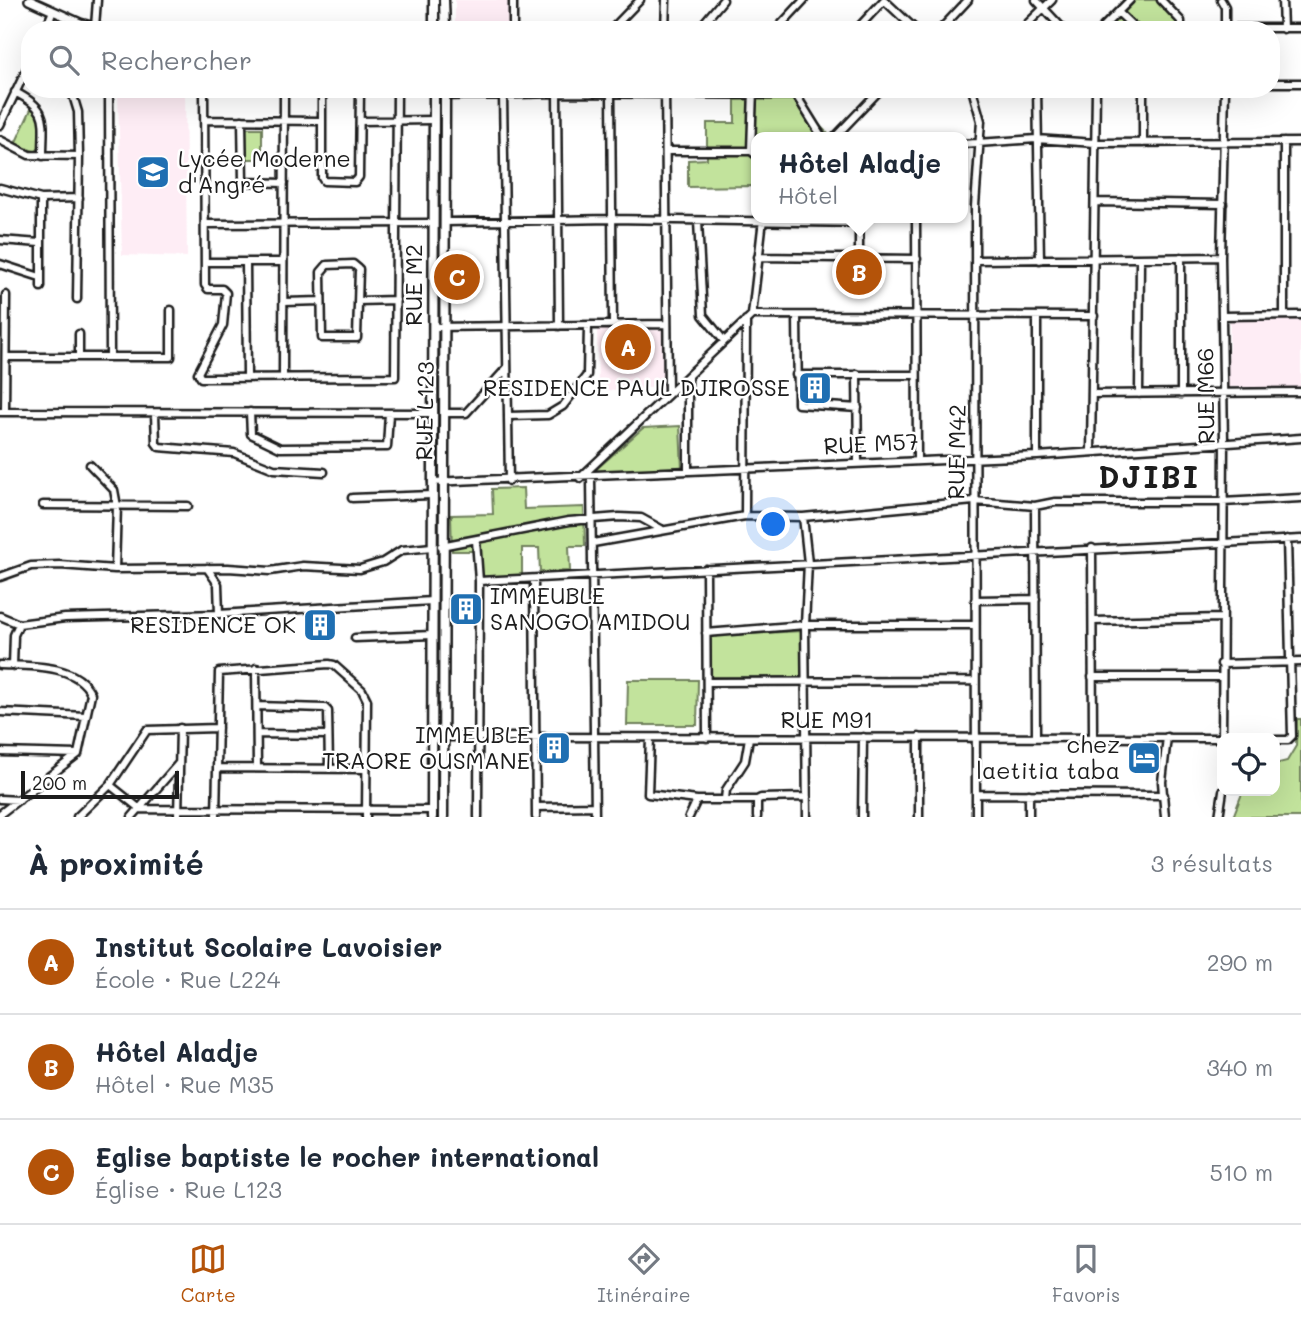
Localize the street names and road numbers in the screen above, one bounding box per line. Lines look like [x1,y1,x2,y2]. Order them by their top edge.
street label: RUE M2 [398,244,428,326]
street label: RUE M66 [1189,347,1221,445]
street label: RUE L123 [408,361,440,461]
street label: RUE M42 [940,404,972,500]
street label: RUE M57 [823,426,919,460]
street label: RUE M91 [781,704,873,734]

